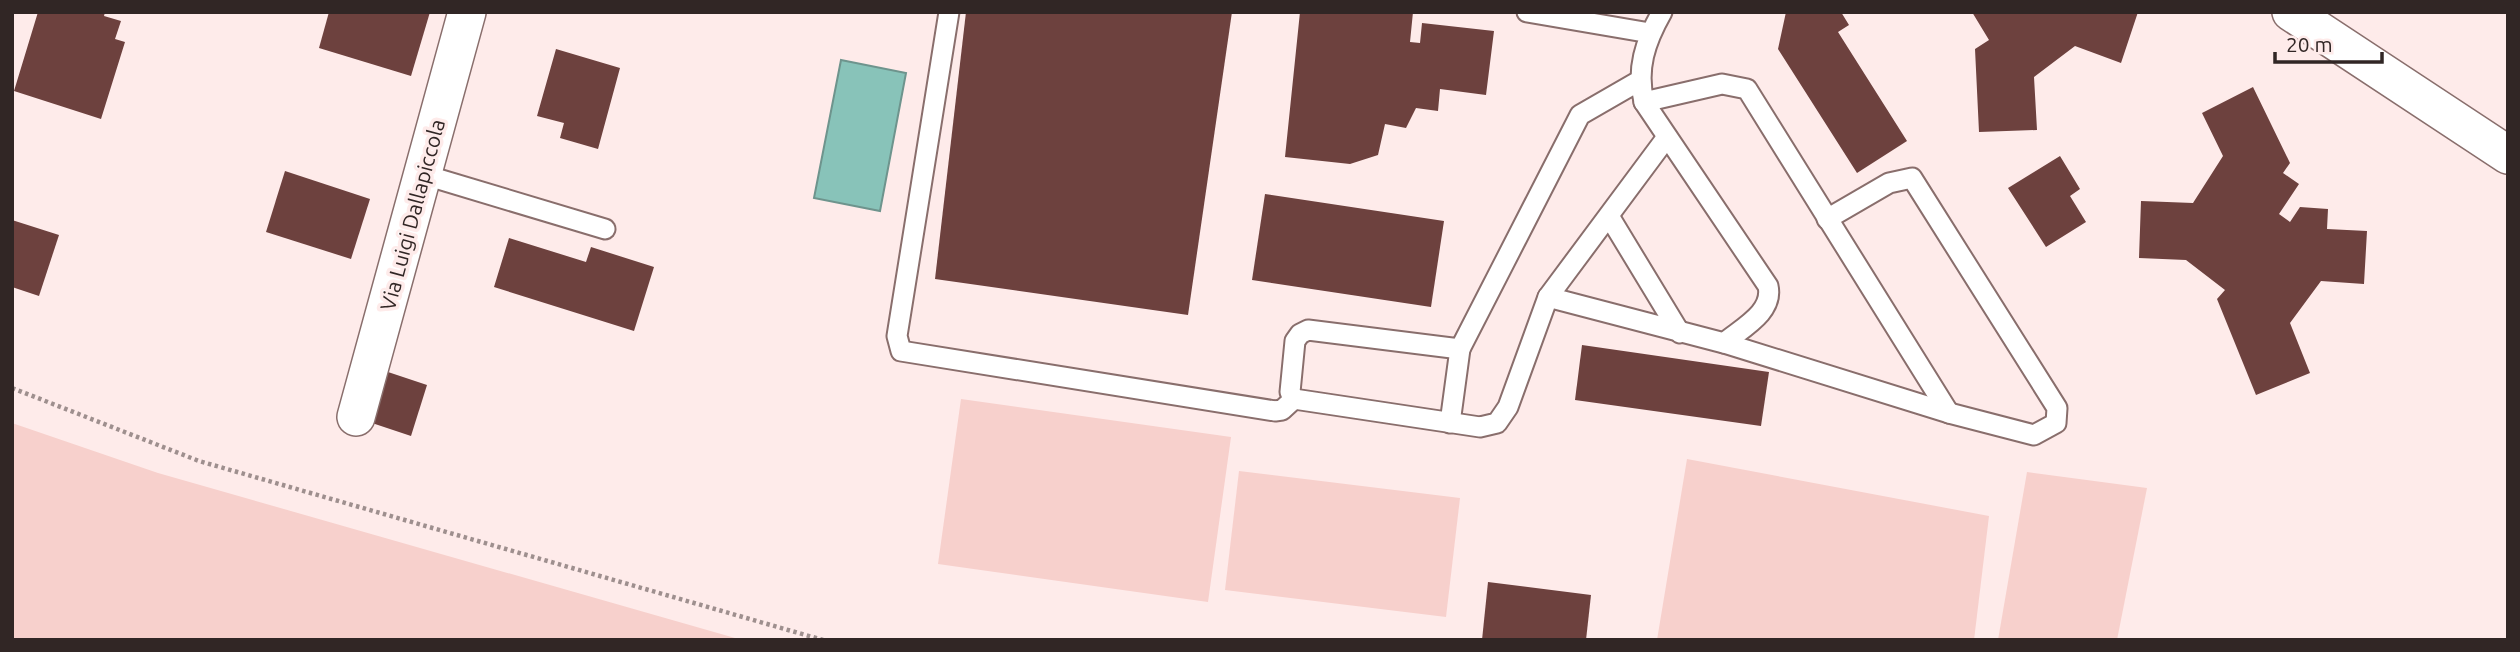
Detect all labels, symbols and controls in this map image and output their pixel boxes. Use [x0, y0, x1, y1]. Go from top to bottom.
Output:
scale bar [2275, 21, 2382, 65]
text: 20 m [2286, 32, 2333, 56]
street label: Via Luigi Dallapiccola [375, 116, 449, 313]

